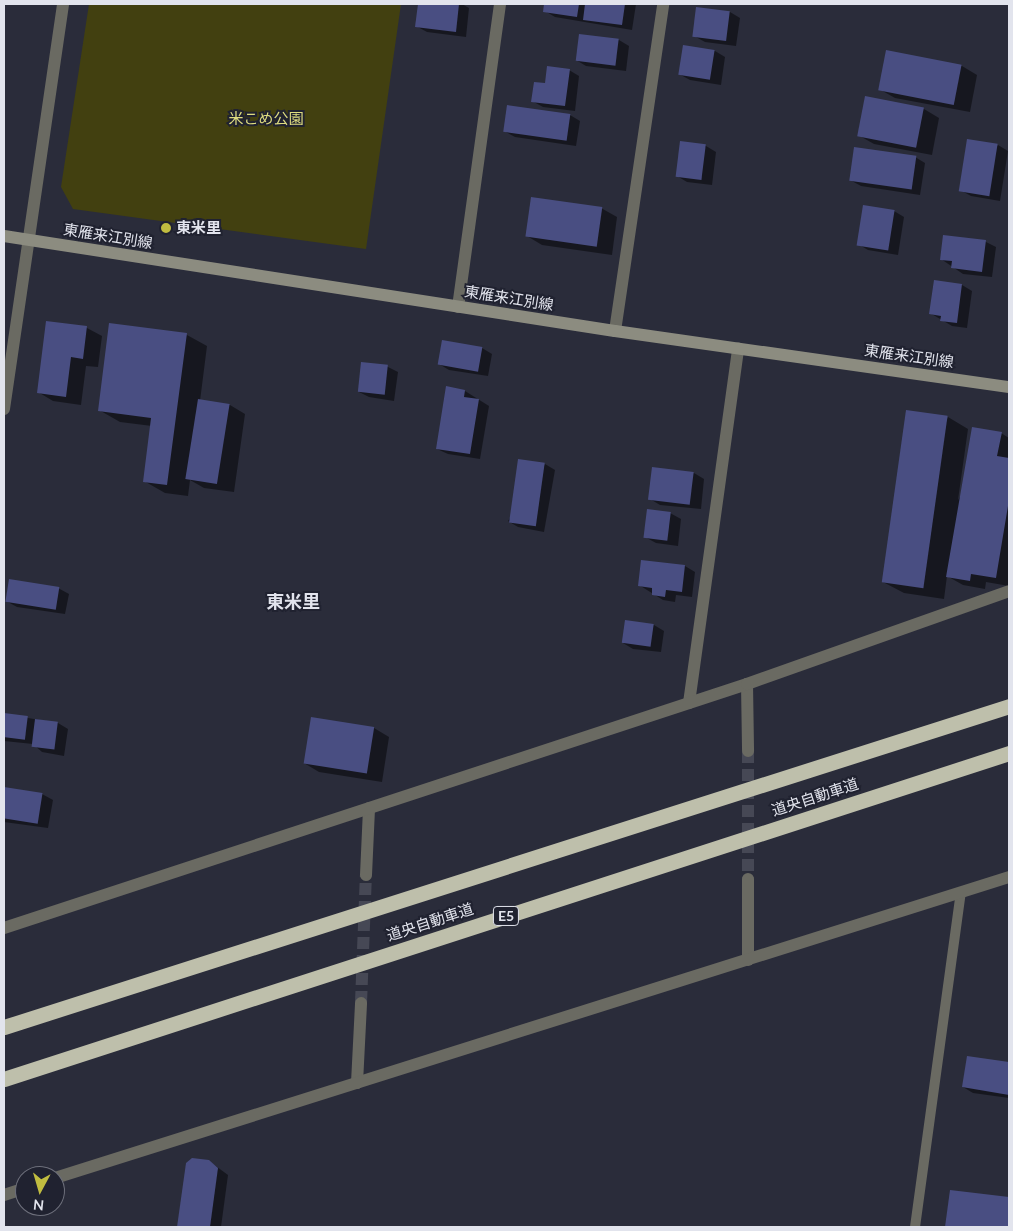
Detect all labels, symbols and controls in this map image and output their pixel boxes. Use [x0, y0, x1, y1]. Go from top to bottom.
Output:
park label: 米こめ公園 [229, 110, 303, 128]
place label: 東米里 [176, 219, 221, 237]
street label: 東雁来江別線 [62, 220, 154, 252]
marker: 東米里 [160, 222, 172, 234]
street label: 東雁来江別線 [463, 282, 555, 314]
street label: 東雁来江別線 [863, 341, 955, 371]
district label: 東米里 [266, 590, 320, 612]
street label: 道央自動車道 [769, 775, 861, 819]
street label: 道央自動車道 [384, 900, 476, 944]
road number: E5 [492, 904, 520, 928]
north arrow [15, 1166, 65, 1216]
text: N [32, 1196, 45, 1214]

